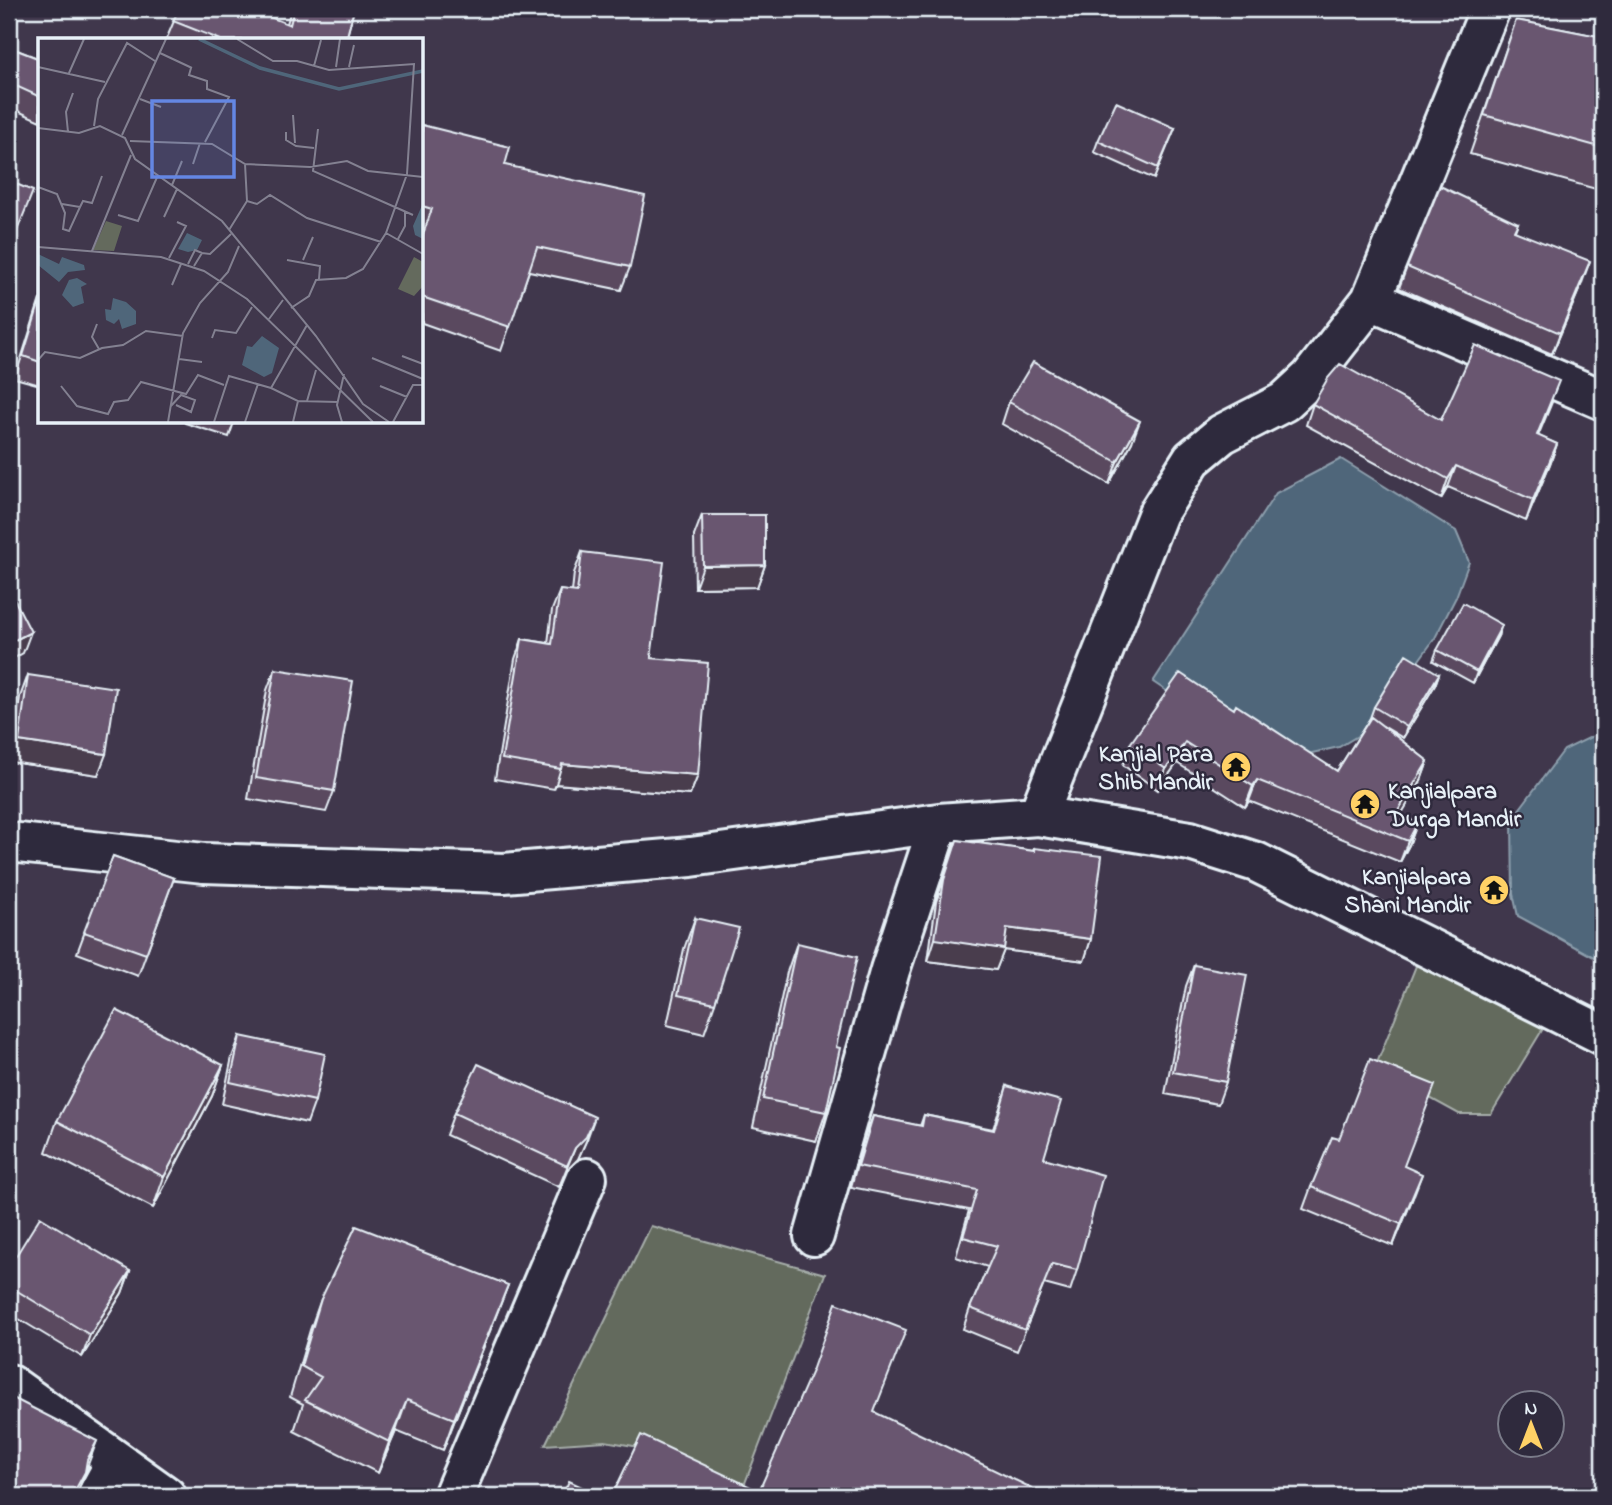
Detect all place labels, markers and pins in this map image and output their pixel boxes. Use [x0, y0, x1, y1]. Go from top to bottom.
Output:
place label: Kanjial Para Shib Mandir [1099, 738, 1214, 801]
temple icon: Kanjial Para Shib Mandir [1219, 750, 1253, 784]
place label: Kanjialpara Durga Mandir [1387, 775, 1522, 839]
temple icon: Kanjialpara Durga Mandir [1348, 787, 1382, 821]
place label: Kanjialpara Shani Mandir [1344, 861, 1472, 924]
temple icon: Kanjialpara Shani Mandir [1477, 873, 1511, 907]

